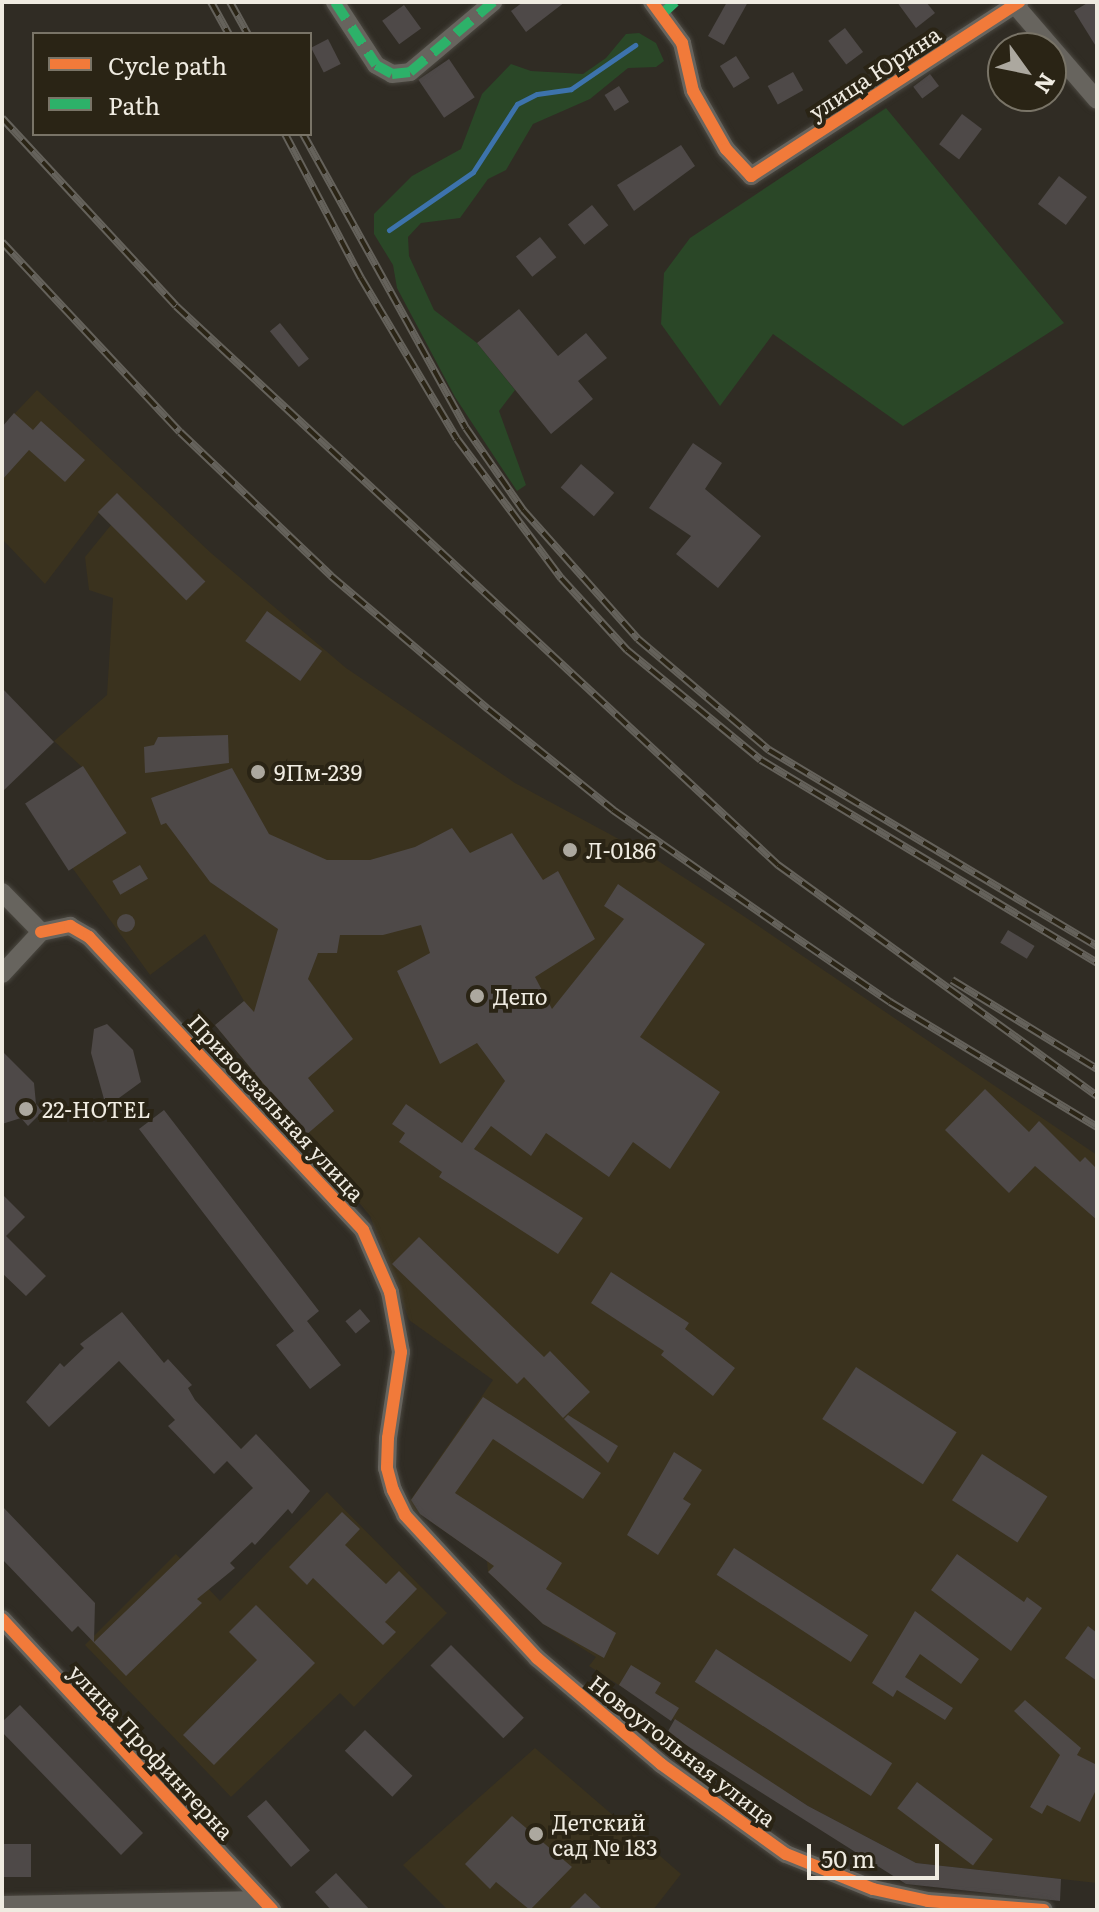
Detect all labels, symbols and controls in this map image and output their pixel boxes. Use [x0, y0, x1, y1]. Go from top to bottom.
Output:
street label: улица Юрина [803, 20, 945, 124]
legend [32, 32, 312, 136]
north arrow [987, 32, 1067, 112]
text: Cycle path [108, 47, 227, 82]
text: N [1027, 68, 1065, 101]
text: Path [108, 87, 160, 122]
place label: 9Пм-239 [274, 759, 362, 785]
marker: 9Пм-239 [249, 763, 267, 781]
place label: Л-0186 [586, 837, 656, 863]
marker: Л-0186 [561, 841, 579, 859]
place label: Депо [493, 983, 548, 1009]
marker: Депо [468, 987, 486, 1005]
street label: Привокзальная улица [183, 1008, 371, 1206]
place label: 22-HOTEL [42, 1096, 151, 1122]
marker: 22-HOTEL [17, 1100, 35, 1118]
street label: улица Профинтерна [64, 1658, 240, 1844]
street label: Новоугольная улица [584, 1669, 782, 1831]
place label: Детский сад № 183 [552, 1808, 658, 1860]
marker: Детский сад № 183 [527, 1825, 545, 1843]
scale bar [811, 1828, 943, 1878]
text: 50 m [821, 1840, 875, 1875]

